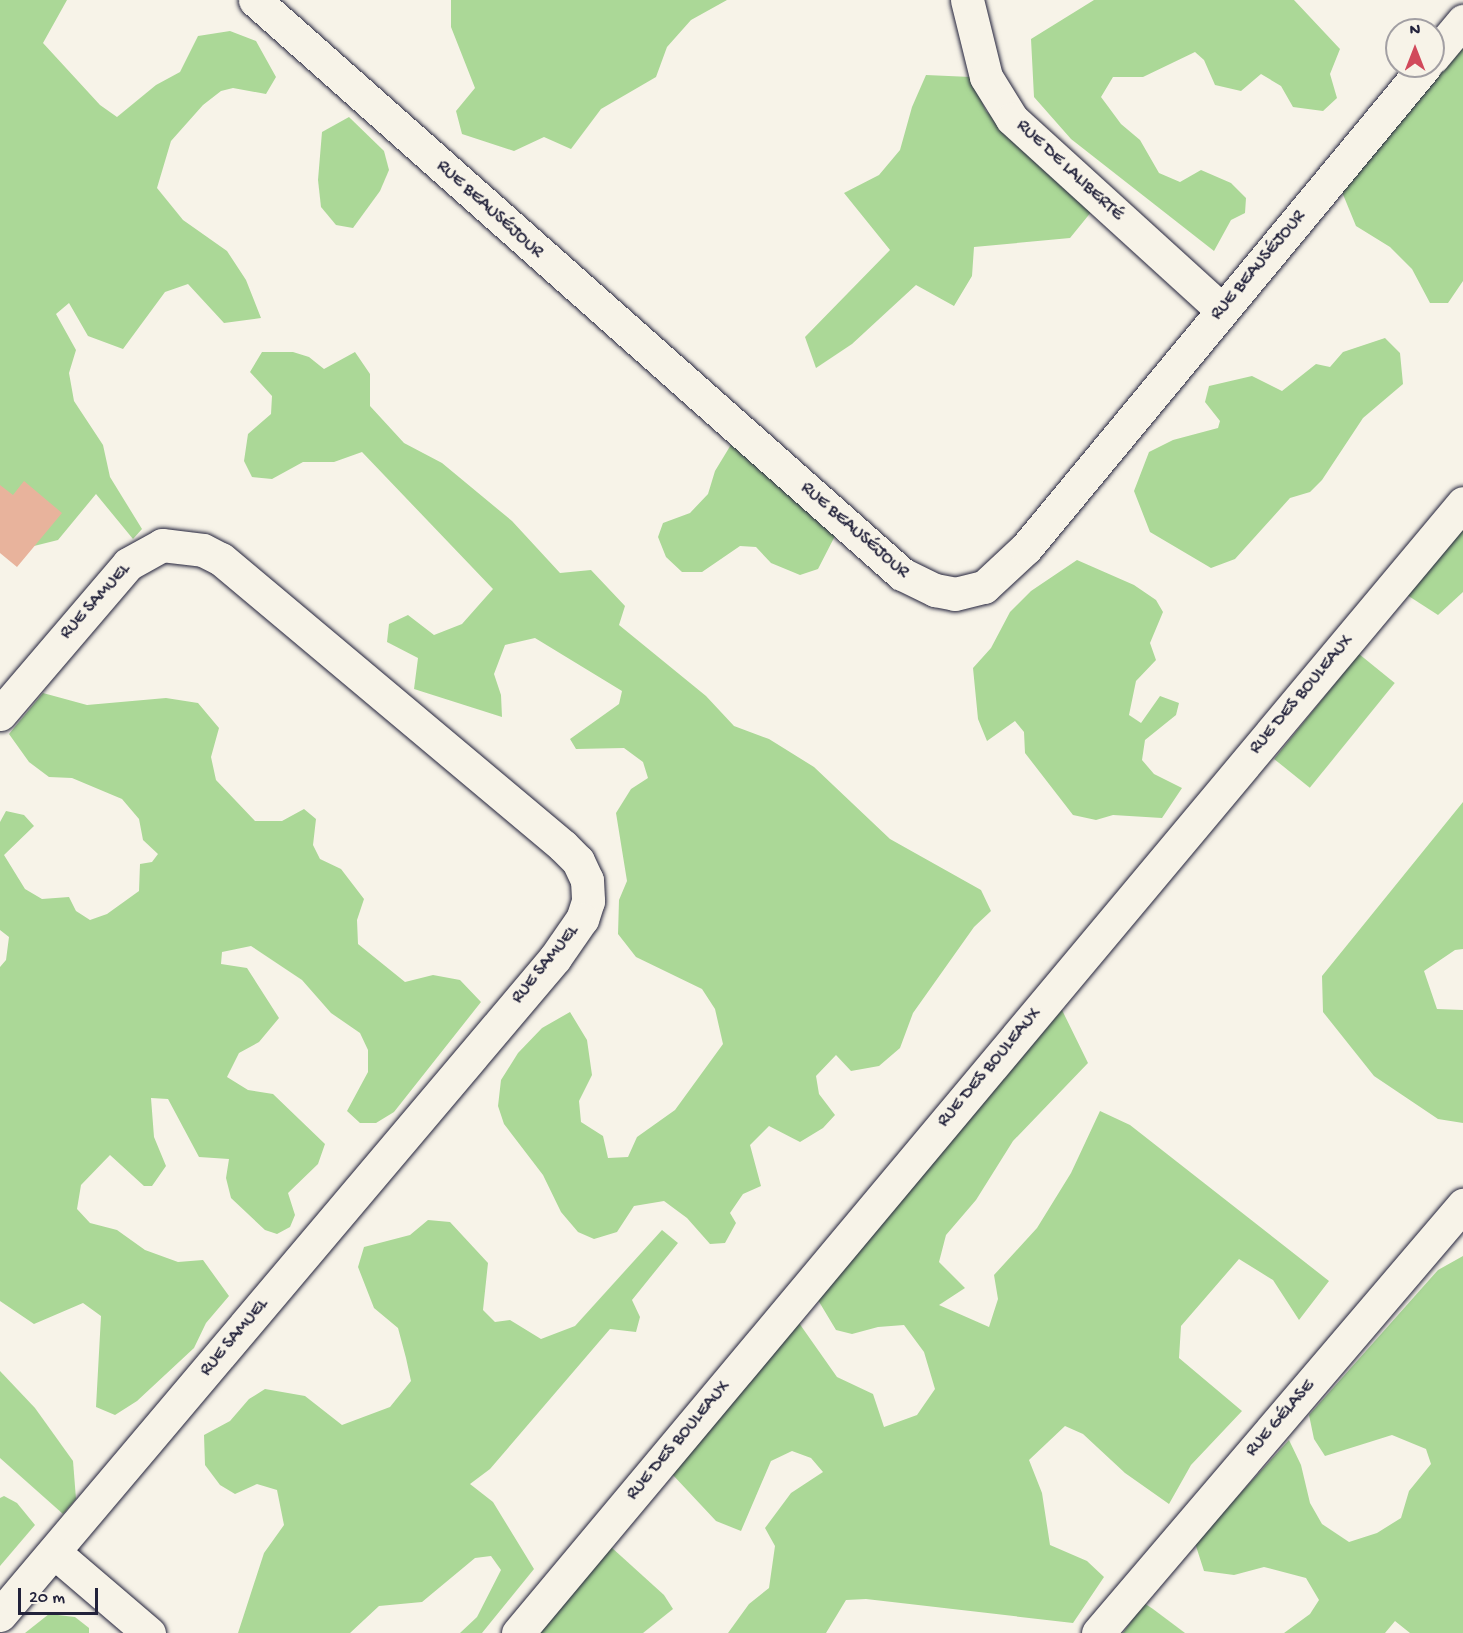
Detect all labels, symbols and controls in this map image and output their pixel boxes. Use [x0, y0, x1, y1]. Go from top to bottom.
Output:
north arrow [1385, 18, 1445, 78]
text: N [1410, 22, 1420, 41]
street label: RUE DE LALIBERTÉ [1011, 116, 1127, 226]
street label: RUE BEAUSÉJOUR [431, 156, 547, 264]
street label: RUE BEAUSÉJOUR [1207, 207, 1311, 325]
street label: RUE BEAUSÉJOUR [795, 478, 913, 584]
street label: RUE SAMUEL [56, 559, 136, 645]
street label: RUE DES BOULEAUX [1246, 631, 1358, 759]
street label: RUE SAMUEL [508, 921, 584, 1009]
street label: RUE DES BOULEAUX [934, 1004, 1046, 1132]
street label: RUE SAMUEL [196, 1295, 274, 1381]
street label: RUE GÉLASE [1242, 1376, 1320, 1462]
street label: RUE DES BOULEAUX [623, 1377, 735, 1505]
scale bar [21, 1576, 100, 1614]
text: 20 m [29, 1588, 65, 1609]

